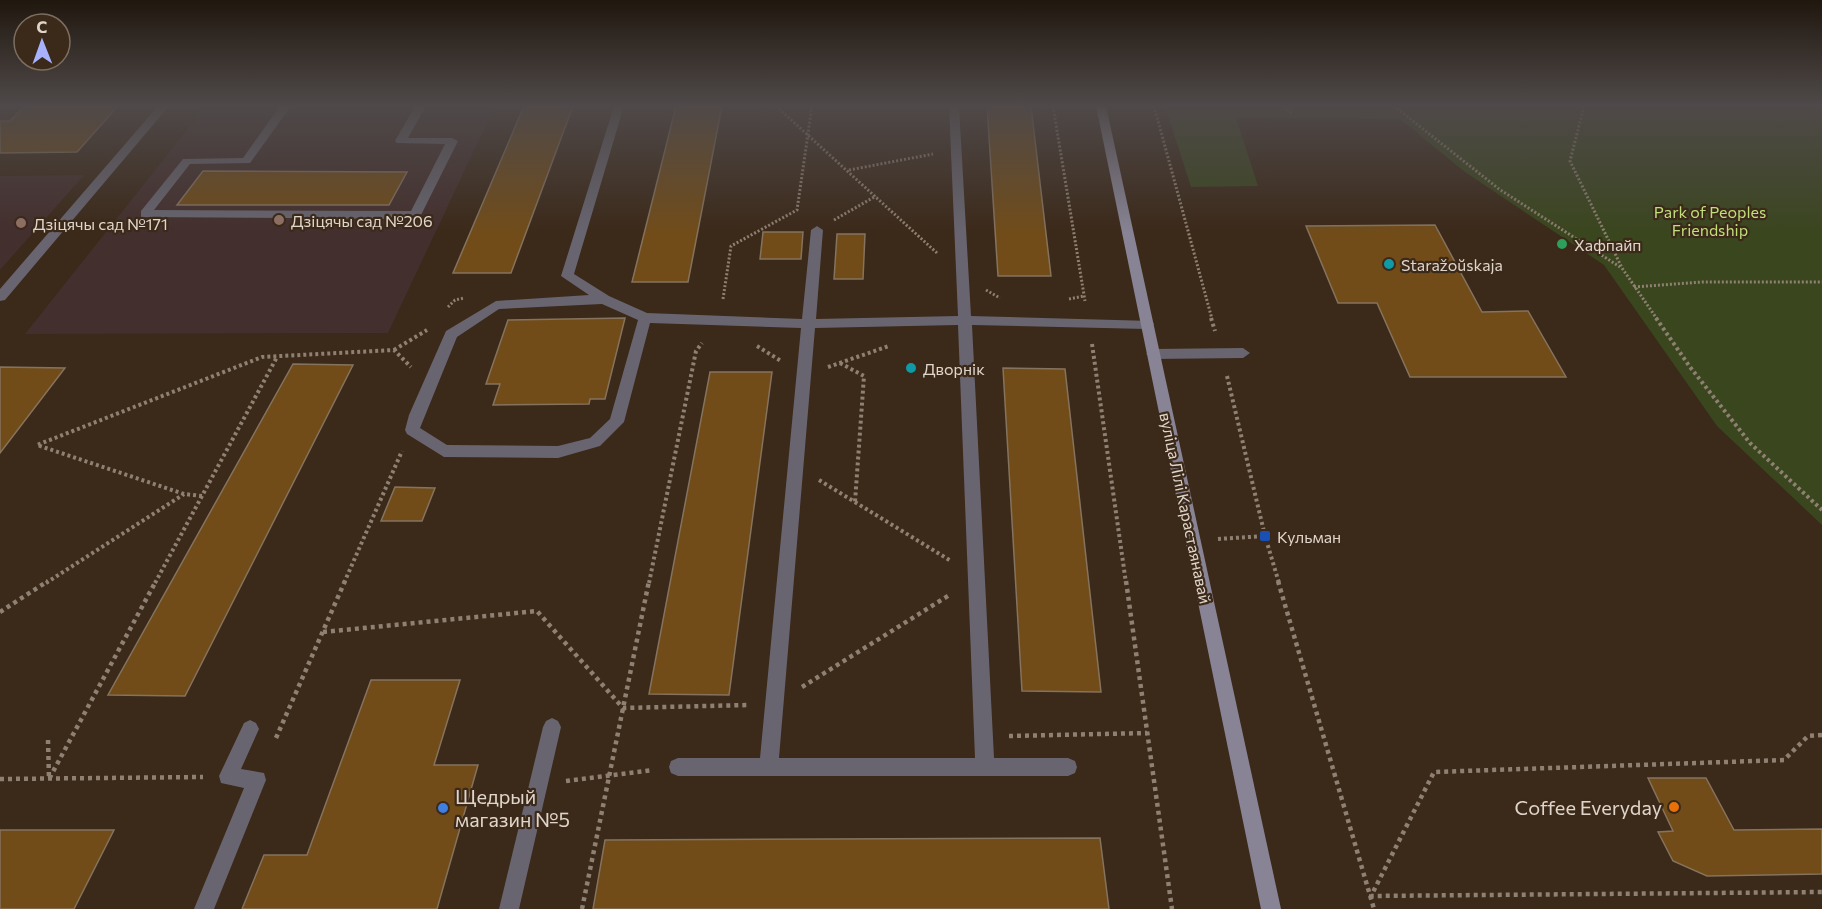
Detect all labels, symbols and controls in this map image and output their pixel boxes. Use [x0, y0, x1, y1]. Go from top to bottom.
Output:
north arrow [12, 12, 72, 72]
text: С [36, 17, 47, 36]
park label: Park of Peoples Friendship [1654, 202, 1766, 239]
place label: Дзіцячы сад №206 [291, 211, 433, 230]
marker: Дзіцячы сад №206 [272, 213, 286, 227]
place label: Дзіцячы сад №171 [33, 214, 168, 233]
marker: Дзіцячы сад №171 [14, 216, 28, 230]
place label: Хафпайп [1574, 235, 1641, 254]
marker: Хафпайп [1555, 237, 1569, 251]
place label: Staražoŭskaja [1401, 255, 1503, 274]
marker: Staražoŭskaja [1382, 257, 1396, 271]
place label: Дворнік [923, 359, 985, 378]
marker: Дворнік [904, 361, 918, 375]
street label: вуліца Лілі Карастаянавай [1156, 411, 1216, 605]
place label: Кульман [1277, 527, 1341, 546]
marker: Кульман [1258, 529, 1272, 543]
place label: Щедрый магазин №5 [455, 784, 570, 831]
place label: Coffee Everyday [1514, 795, 1662, 819]
marker: Coffee Everyday [1667, 800, 1681, 814]
marker: Щедрый магазин №5 [436, 801, 450, 815]

